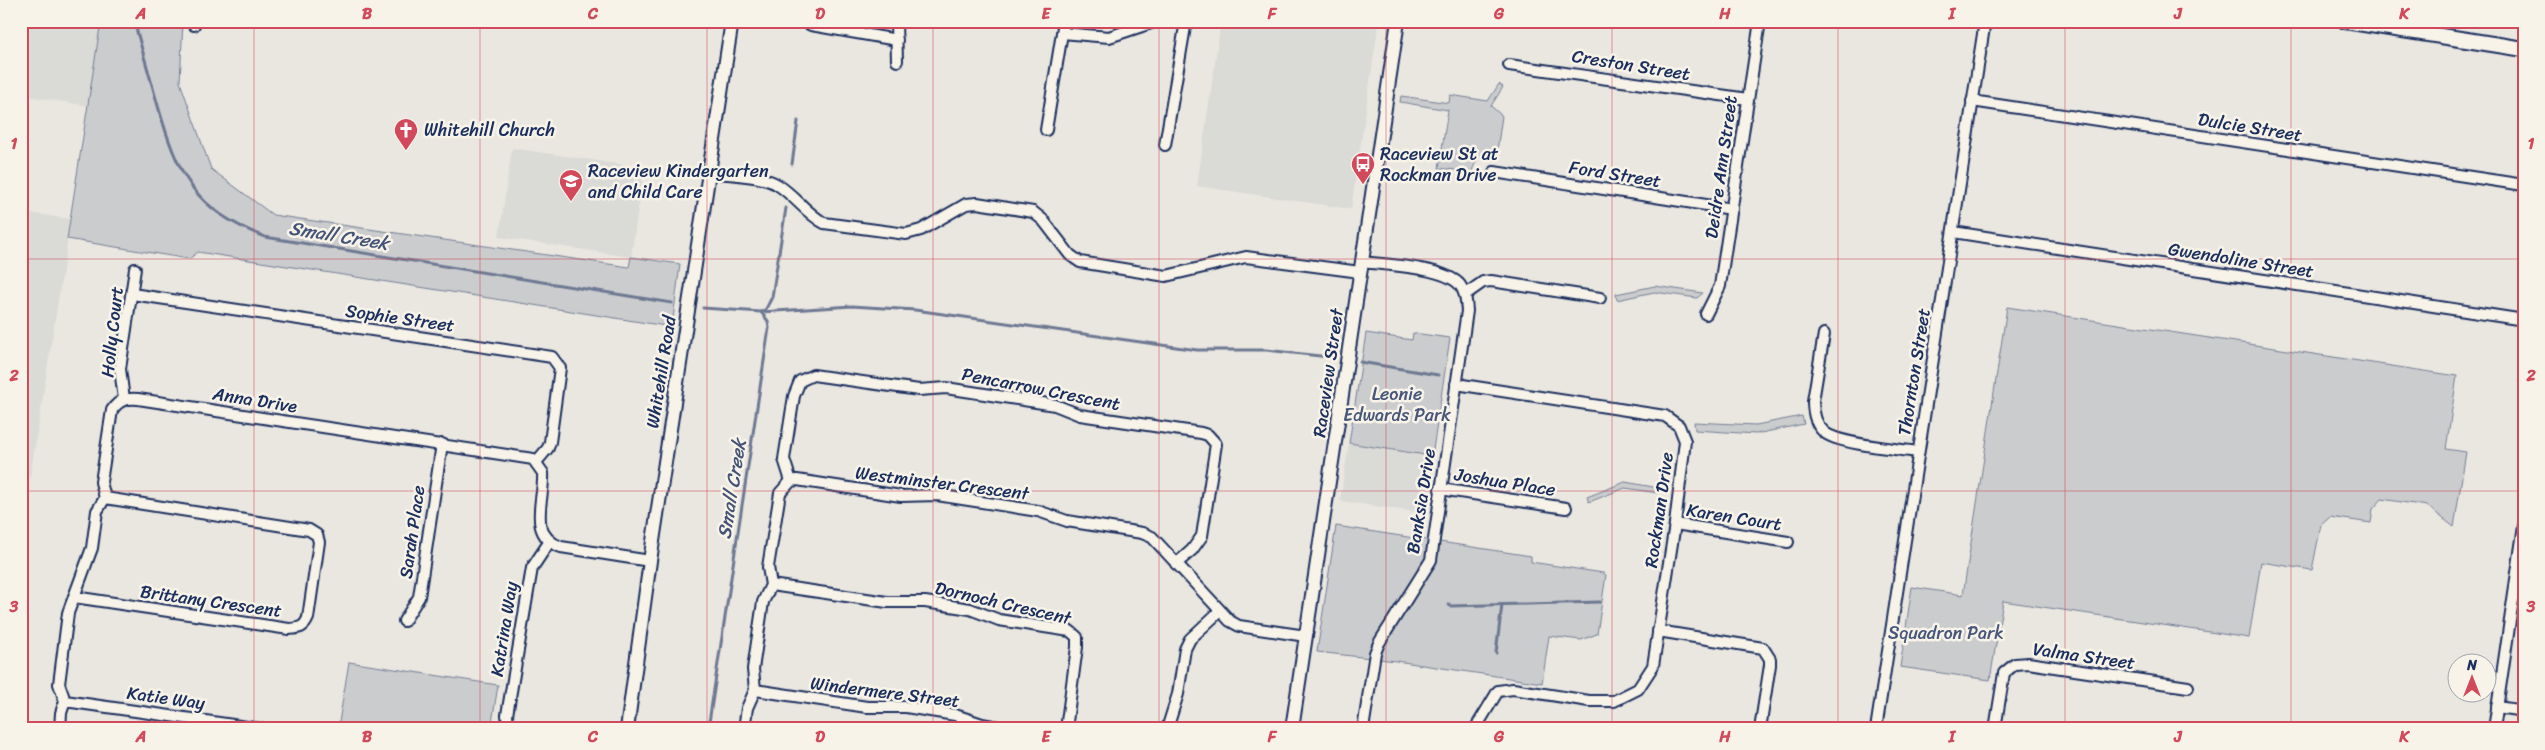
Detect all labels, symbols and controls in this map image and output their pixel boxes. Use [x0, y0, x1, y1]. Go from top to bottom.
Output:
text: A [135, 0, 146, 28]
text: B [362, 0, 373, 28]
text: C [587, 0, 599, 28]
text: D [815, 0, 825, 28]
text: E [1042, 0, 1052, 28]
text: F [1267, 0, 1278, 28]
text: G [1493, 0, 1505, 28]
text: H [1718, 0, 1731, 28]
text: I [1948, 0, 1957, 28]
text: J [2173, 0, 2183, 28]
text: K [2398, 0, 2410, 28]
street label: Creston Street [1570, 40, 1693, 90]
street label: Deidre Ann Street [1695, 93, 1747, 241]
street label: Dulcie Street [2196, 103, 2305, 151]
place label: Whitehill Church [424, 114, 555, 146]
church icon: Whitehill Church [393, 117, 419, 151]
text: 1 [11, 129, 18, 158]
text: 1 [2528, 129, 2535, 158]
place label: Raceview St at Rockman Drive [1380, 138, 1499, 191]
bus stop icon: Raceview St at Rockman Drive [1350, 151, 1376, 185]
street label: Ford Street [1567, 151, 1663, 197]
place label: Raceview Kindergarten and Child Care [588, 155, 769, 208]
school or university icon: Raceview Kindergarten and Child Care [558, 168, 584, 202]
water label: Small Creek [287, 211, 394, 260]
street label: Gwendoline Street [2166, 233, 2316, 287]
street label: Holly Court [91, 285, 133, 379]
street label: Sophie Street [343, 295, 457, 342]
street label: Raceview Street [1303, 306, 1353, 439]
street label: Thornton Street [1888, 306, 1940, 438]
street label: Whitehill Road [636, 312, 686, 430]
street label: Pencarrow Crescent [959, 358, 1123, 420]
text: 2 [8, 361, 19, 390]
text: 2 [2525, 361, 2536, 390]
street label: Anna Drive [209, 377, 300, 423]
park label: Leonie Edwards Park [1343, 378, 1451, 431]
water label: Small Creek [707, 434, 756, 541]
street label: Banksia Drive [1397, 446, 1445, 556]
street label: Rockman Drive [1635, 450, 1683, 570]
street label: Westminster Crescent [853, 456, 1031, 510]
street label: Joshua Place [1451, 458, 1558, 506]
street label: Sarah Place [390, 483, 434, 581]
street label: Karen Court [1684, 494, 1784, 540]
street label: Dornoch Crescent [932, 572, 1075, 634]
street label: Brittany Crescent [138, 575, 284, 627]
street label: Katrina Way [481, 578, 527, 679]
text: 3 [9, 592, 19, 621]
text: 3 [2526, 592, 2536, 621]
park label: Squadron Park [1888, 617, 2004, 649]
street label: Valma Street [2031, 633, 2137, 679]
north arrow [2448, 652, 2498, 702]
text: N [2466, 653, 2477, 678]
street label: Windermere Street [809, 667, 962, 717]
street label: Katie Way [125, 677, 208, 719]
text: A [135, 722, 146, 750]
text: B [362, 722, 373, 750]
text: C [587, 722, 599, 750]
text: D [815, 722, 825, 750]
text: E [1042, 722, 1052, 750]
text: F [1267, 722, 1278, 750]
text: G [1493, 722, 1505, 750]
text: H [1718, 722, 1731, 750]
text: I [1948, 722, 1957, 750]
text: J [2173, 722, 2183, 750]
text: K [2398, 722, 2410, 750]

